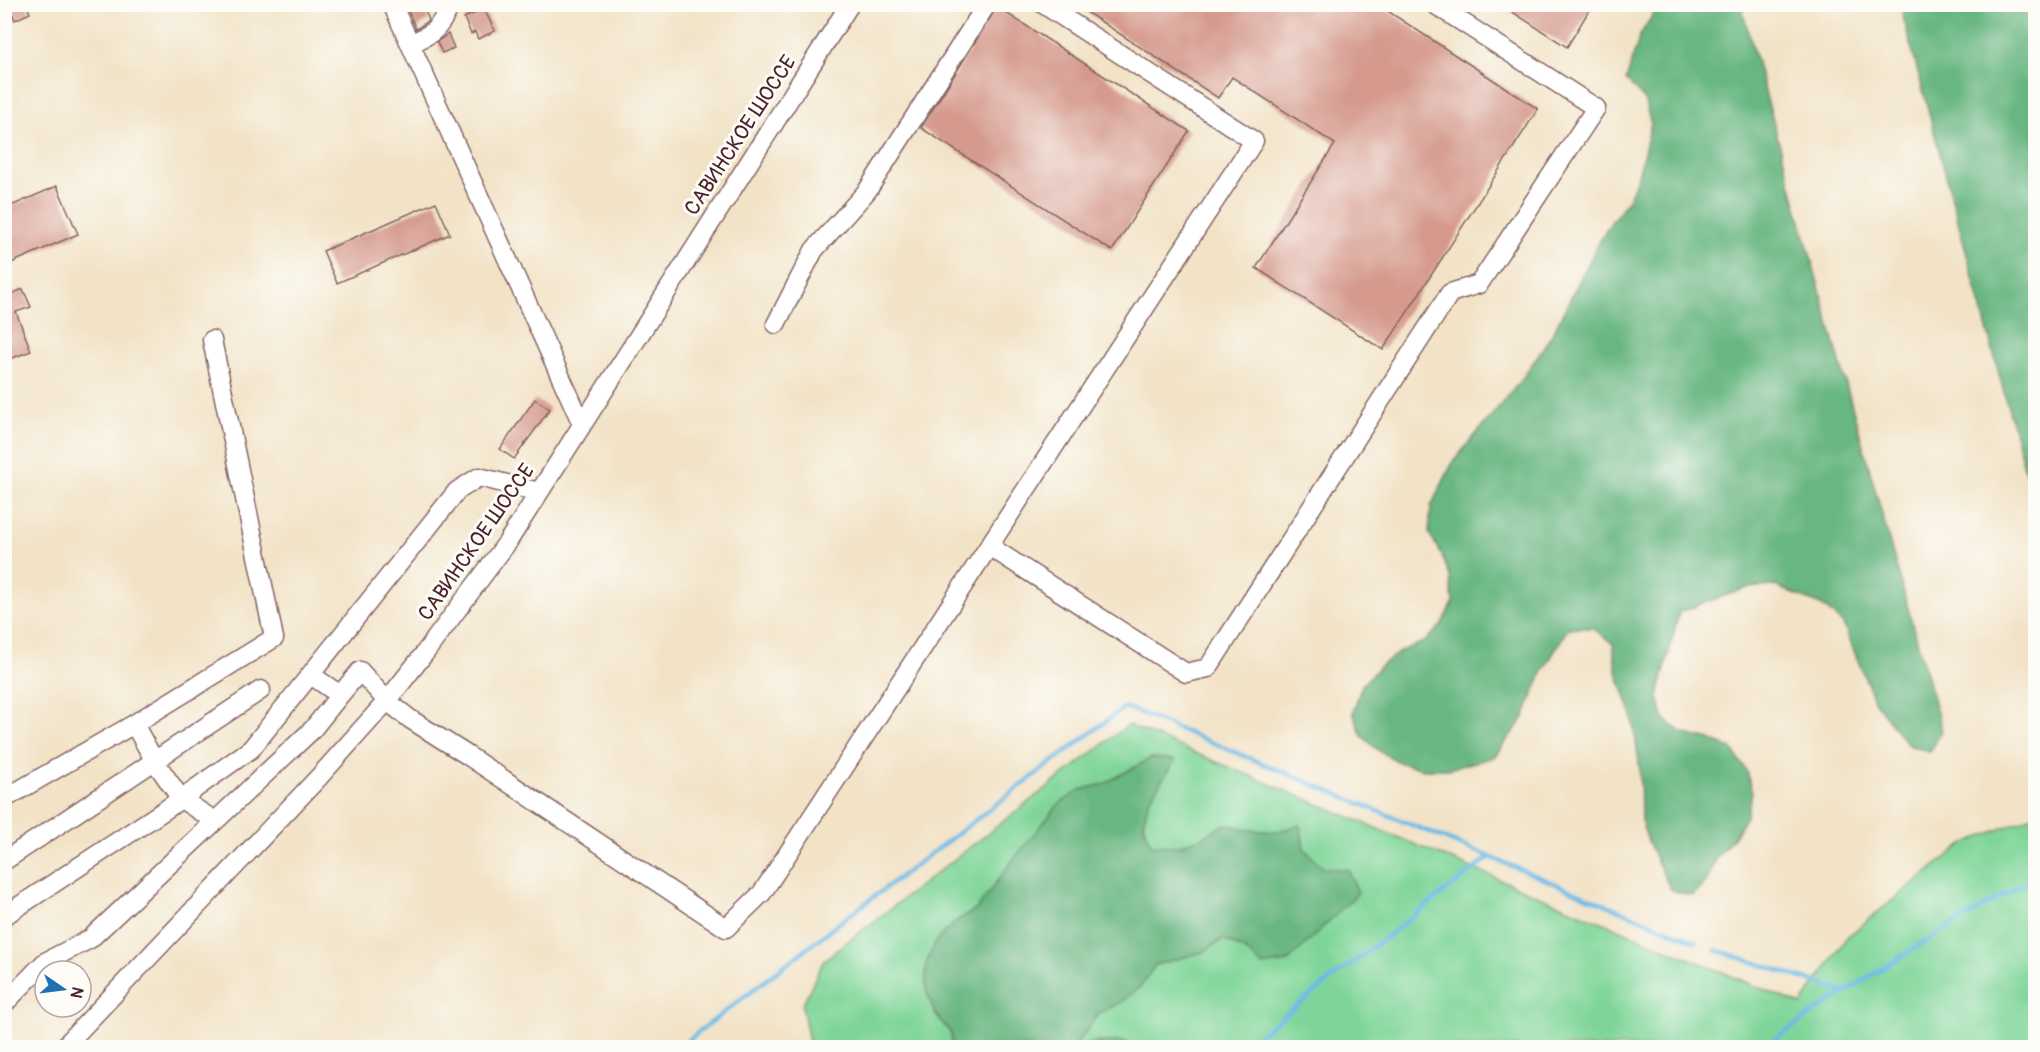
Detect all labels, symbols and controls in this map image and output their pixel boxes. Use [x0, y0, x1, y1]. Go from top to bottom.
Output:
street label: САВИНСКОЕ ШОССЕ [679, 50, 802, 220]
street label: САВИНСКОЕ ШОССЕ [412, 458, 541, 626]
north arrow [33, 959, 93, 1019]
text: N [66, 985, 88, 1000]

